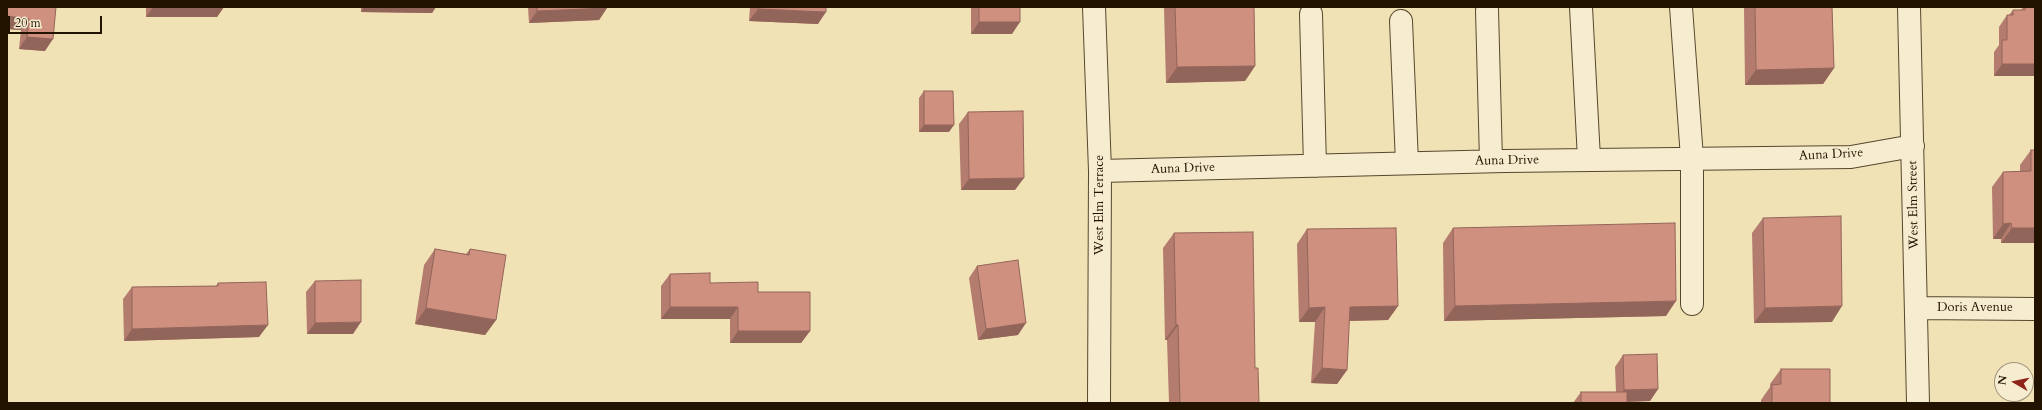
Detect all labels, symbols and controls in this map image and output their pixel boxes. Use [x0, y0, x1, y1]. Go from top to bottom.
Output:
scale bar [10, 8, 104, 34]
text: 20 m [15, 15, 41, 31]
street label: Auna Drive [1798, 146, 1864, 164]
street label: Auna Drive [1475, 153, 1539, 169]
street label: West Elm Terrace [1092, 155, 1108, 255]
street label: Auna Drive [1151, 160, 1215, 178]
street label: West Elm Street [1905, 160, 1923, 250]
street label: Doris Avenue [1937, 300, 2013, 316]
north arrow [1994, 362, 2034, 402]
text: N [1994, 374, 2011, 386]

